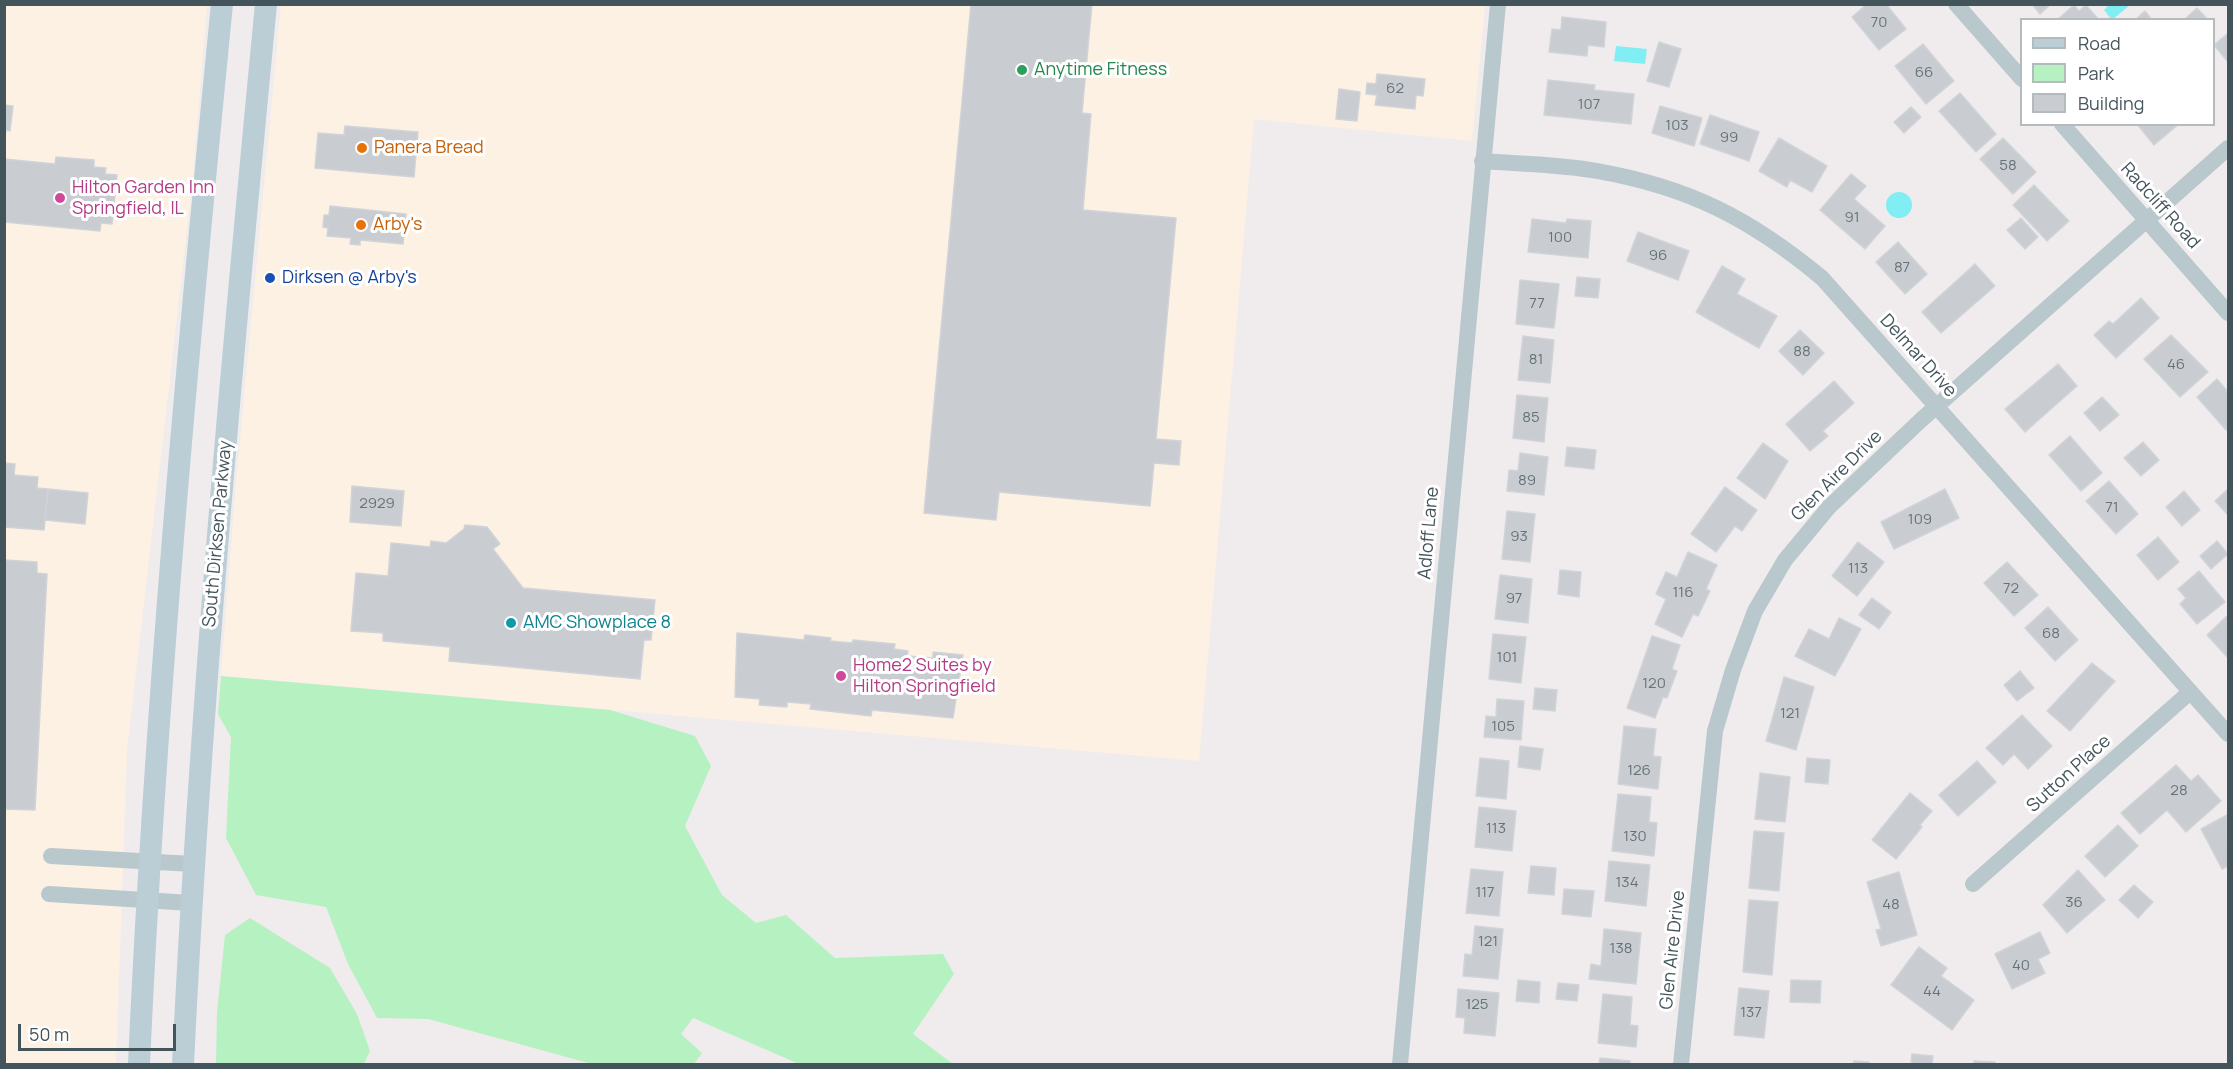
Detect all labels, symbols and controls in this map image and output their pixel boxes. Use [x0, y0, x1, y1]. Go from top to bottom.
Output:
house number: 70 [1871, 14, 1887, 32]
legend [2020, 18, 2215, 126]
text: Road [2078, 31, 2121, 55]
place label: Anytime Fitness [1034, 59, 1167, 81]
text: Park [2078, 61, 2114, 85]
marker: Anytime Fitness [1015, 63, 1029, 77]
house number: 66 [1915, 64, 1933, 82]
house number: 62 [1386, 80, 1404, 98]
text: Building [2078, 91, 2144, 115]
house number: 107 [1578, 96, 1600, 114]
house number: 103 [1665, 117, 1689, 135]
house number: 99 [1720, 129, 1738, 147]
place label: Panera Bread [374, 137, 484, 159]
marker: Panera Bread [355, 141, 369, 155]
house number: 58 [1999, 157, 2017, 175]
street label: Radcliff Road [2116, 159, 2204, 253]
place label: Hilton Garden Inn Springfield, IL [72, 177, 214, 219]
marker: Hilton Garden Inn Springfield, IL [53, 191, 67, 205]
house number: 91 [1844, 209, 1860, 227]
place label: Arby's [373, 214, 422, 236]
marker: Arby's [354, 218, 368, 232]
house number: 100 [1548, 229, 1572, 247]
house number: 96 [1649, 247, 1667, 265]
house number: 87 [1894, 259, 1910, 277]
place label: Dirksen @ Arby's [282, 267, 417, 289]
marker: Dirksen @ Arby's [263, 271, 277, 285]
house number: 77 [1529, 295, 1545, 313]
street label: Delmar Drive [1875, 310, 1961, 402]
house number: 88 [1793, 343, 1811, 361]
house number: 81 [1529, 351, 1543, 369]
house number: 46 [2167, 356, 2185, 374]
house number: 85 [1522, 409, 1540, 427]
street label: Glen Aire Drive [1787, 426, 1887, 526]
street label: South Dirksen Parkway [199, 440, 237, 628]
house number: 89 [1518, 472, 1536, 490]
street label: Adloff Lane [1414, 486, 1444, 580]
house number: 2929 [359, 495, 395, 513]
house number: 71 [2105, 499, 2119, 517]
house number: 109 [1908, 511, 1932, 529]
house number: 93 [1510, 528, 1528, 546]
house number: 113 [1848, 560, 1868, 578]
house number: 72 [2003, 580, 2019, 598]
house number: 116 [1672, 584, 1694, 602]
house number: 97 [1506, 590, 1522, 608]
place label: AMC Showplace 8 [523, 612, 671, 634]
marker: AMC Showplace 8 [504, 616, 518, 630]
house number: 68 [2042, 625, 2060, 643]
house number: 101 [1497, 649, 1517, 667]
place label: Home2 Suites by Hilton Springfield [853, 655, 996, 698]
marker: Home2 Suites by Hilton Springfield [834, 669, 848, 683]
house number: 120 [1642, 675, 1666, 693]
house number: 121 [1780, 705, 1800, 723]
house number: 105 [1491, 718, 1515, 736]
street label: Sutton Place [2023, 731, 2115, 817]
house number: 126 [1627, 762, 1651, 780]
house number: 28 [2170, 782, 2188, 800]
house number: 113 [1486, 820, 1506, 838]
house number: 130 [1623, 828, 1647, 846]
house number: 134 [1616, 874, 1638, 892]
house number: 117 [1475, 884, 1495, 902]
street label: Glen Aire Drive [1656, 889, 1690, 1011]
house number: 36 [2065, 894, 2083, 912]
house number: 48 [1882, 896, 1900, 914]
house number: 121 [1478, 933, 1498, 951]
house number: 138 [1610, 940, 1632, 958]
house number: 40 [2012, 957, 2030, 975]
house number: 44 [1923, 983, 1941, 1001]
house number: 125 [1465, 996, 1489, 1014]
house number: 137 [1740, 1004, 1762, 1022]
scale bar [21, 1012, 178, 1050]
text: 50 m [29, 1022, 69, 1046]

